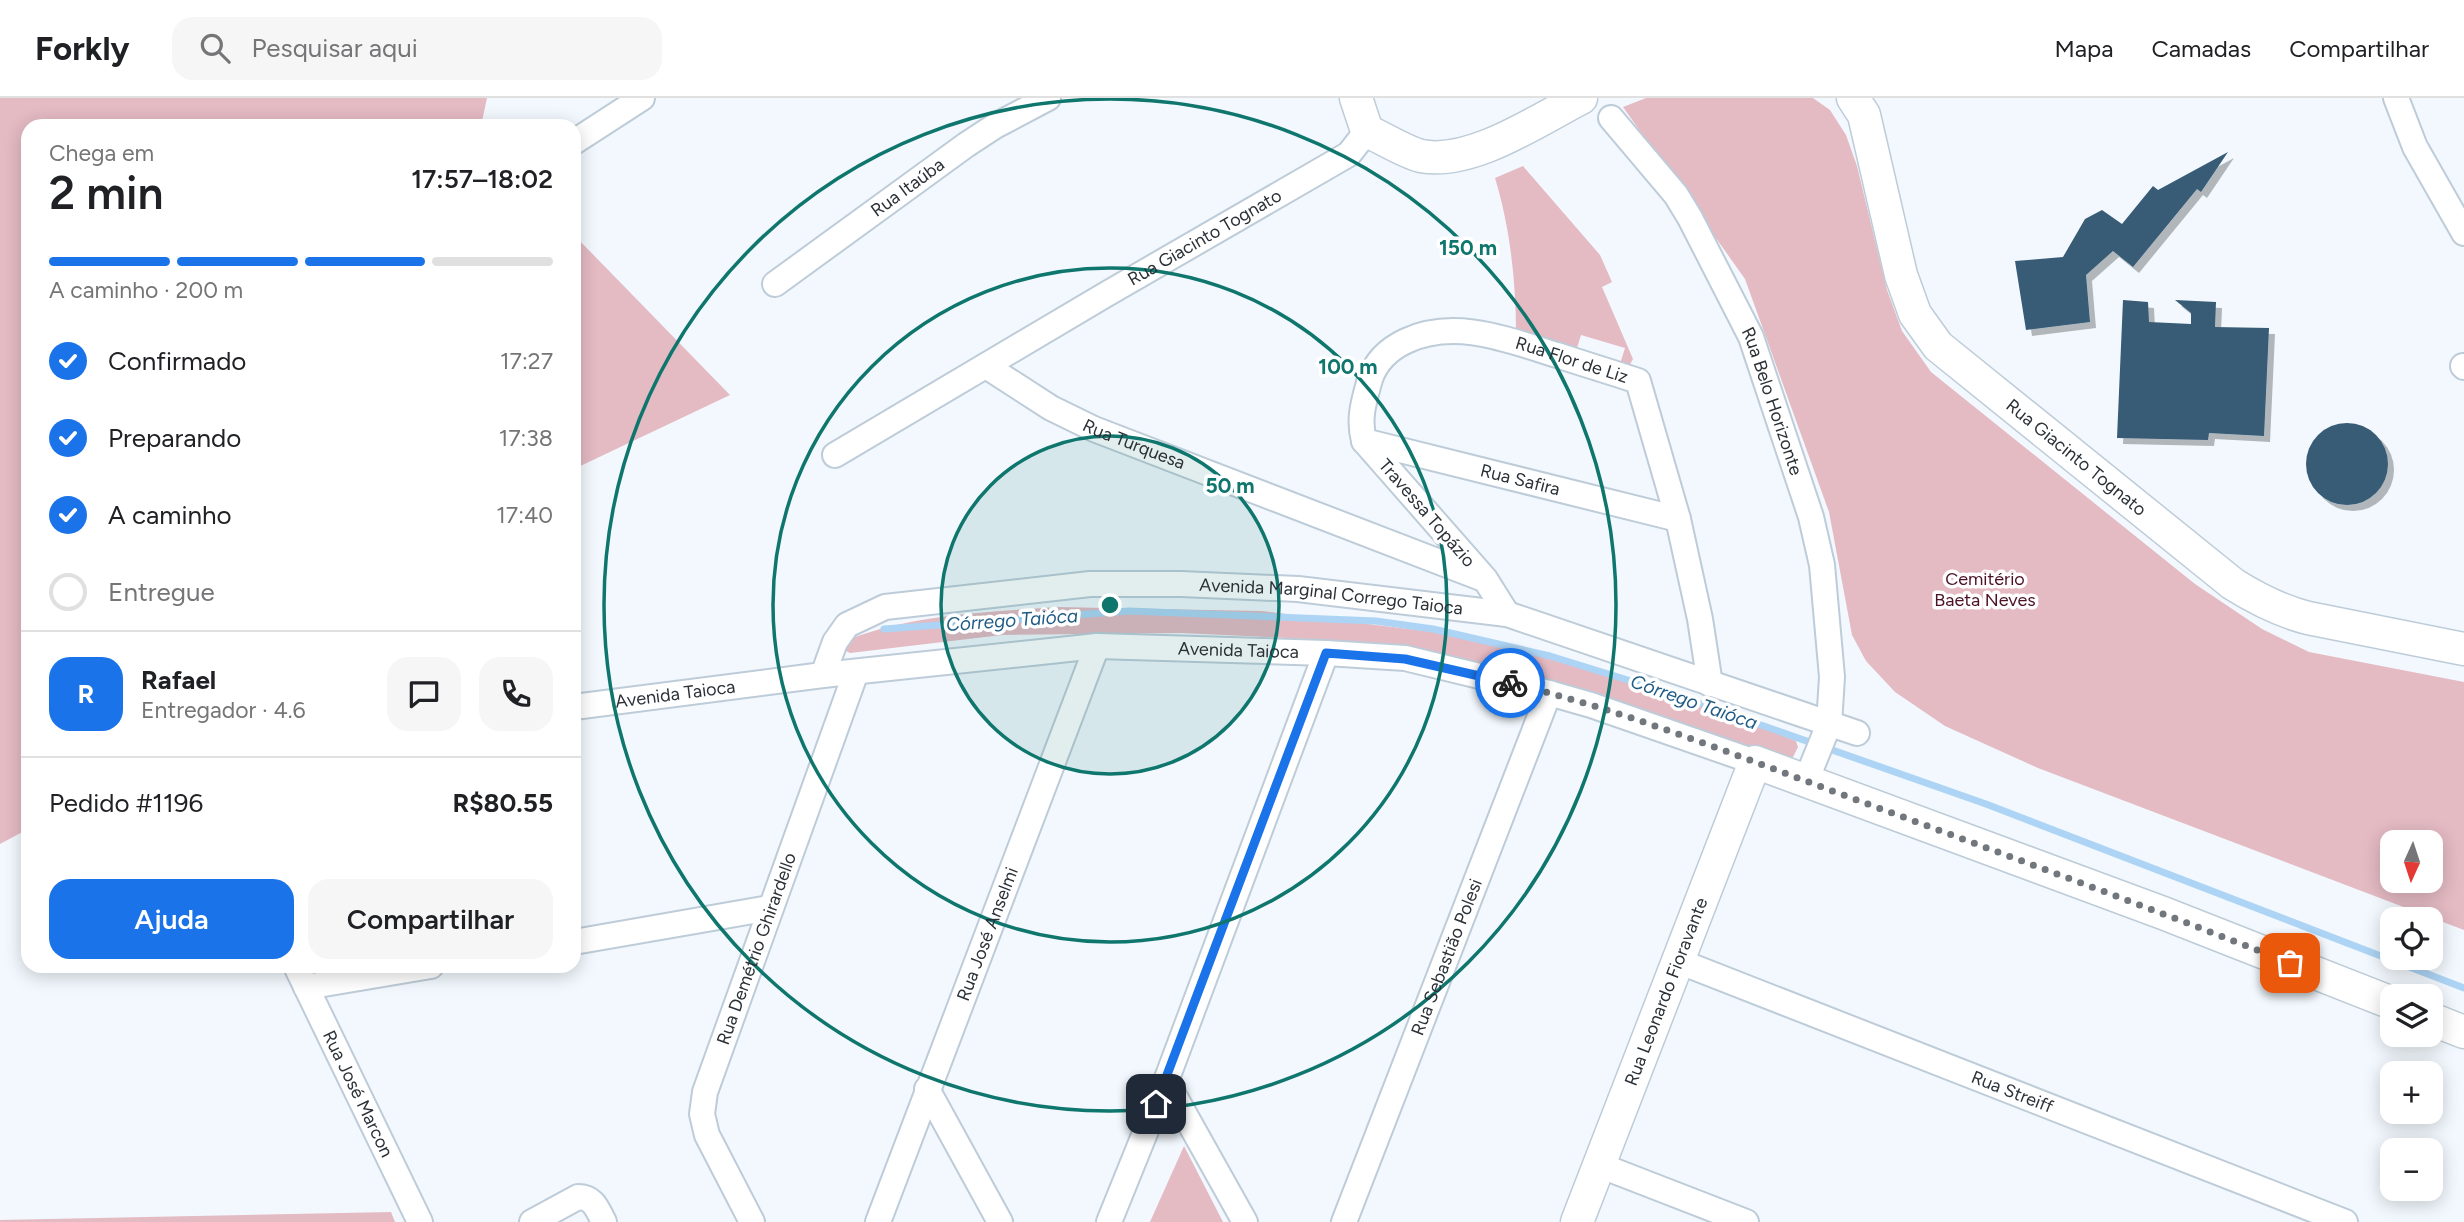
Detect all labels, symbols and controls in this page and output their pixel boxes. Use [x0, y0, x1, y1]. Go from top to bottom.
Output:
search box [172, 17, 662, 80]
text: Forkly [35, 29, 130, 68]
icon: search [196, 29, 234, 67]
text: Pesquisar aqui [252, 32, 418, 64]
text: Mapa [2054, 34, 2113, 63]
text: Camadas [2151, 34, 2251, 63]
text: Compartilhar [2289, 34, 2429, 63]
text: Chega em [49, 139, 154, 167]
street label: Rua Itaúba [867, 153, 949, 222]
text: 17:57–18:02 [411, 163, 553, 195]
text: 2 min [49, 165, 164, 221]
street label: Rua Giacinto Tognato [1124, 184, 1286, 290]
text: 150 m [1439, 235, 1497, 260]
text: A caminho · 200 m [49, 276, 243, 304]
street label: Rua Belo Horizonte [1737, 323, 1807, 478]
street label: Rua Flor de Liz [1513, 332, 1631, 388]
icon: check [49, 342, 87, 380]
text: Confirmado [108, 345, 246, 377]
text: 17:27 [500, 347, 553, 375]
text: 100 m [1318, 354, 1378, 379]
street label: Rua Giacinto Tognato [2002, 394, 2151, 521]
street label: Rua Turquesa [1079, 414, 1188, 474]
icon: check [49, 419, 87, 457]
text: Preparando [108, 422, 241, 454]
text: 17:38 [499, 424, 553, 452]
street label: Travessa Topázio [1374, 454, 1480, 572]
street label: Rua Safira [1478, 459, 1562, 500]
text: 50 m [1205, 473, 1255, 498]
icon: check [49, 496, 87, 534]
text: A caminho [108, 499, 232, 531]
text: 17:40 [496, 501, 553, 529]
park label: Cemitério Baeta Neves [1934, 568, 2036, 611]
street label: Avenida Marginal Corrego Taioca [1199, 574, 1464, 620]
text: Entregue [108, 576, 215, 608]
centre of rings [1098, 593, 1122, 617]
water label: Córrego Taióca [945, 604, 1079, 636]
street label: Avenida Taioca [1178, 637, 1299, 663]
courier [1475, 648, 1545, 718]
button: chat [387, 657, 461, 731]
button: phone [479, 657, 553, 731]
text: Rafael [141, 664, 216, 696]
icon: bike [1491, 664, 1529, 702]
water label: Córrego Taióca [1628, 670, 1760, 734]
street label: Avenida Taioca [614, 675, 737, 713]
text: R [78, 678, 94, 710]
text: Entregador · 4.6 [141, 696, 306, 724]
text: Pedido #1196 [49, 787, 203, 819]
text: R$80.55 [452, 787, 553, 819]
north arrow [2380, 830, 2443, 892]
map controls [2380, 830, 2443, 1201]
street label: Rua Demétrio Ghirardello [712, 850, 801, 1048]
street label: Rua José Anselmi [952, 864, 1023, 1004]
street label: Rua Sebastião Polesi [1406, 876, 1487, 1039]
button: Ajuda [49, 879, 294, 959]
button: Compartilhar [308, 879, 553, 959]
street label: Rua Leonardo Fioravante [1620, 894, 1713, 1089]
button: locate [2380, 907, 2443, 970]
pin [2260, 933, 2320, 993]
icon: bag [2271, 944, 2309, 982]
button: layers [2380, 984, 2443, 1047]
street label: Rua José Marcon [318, 1027, 398, 1161]
button: + [2380, 1061, 2443, 1124]
street label: Rua Streiff [1968, 1066, 2057, 1118]
pin [1126, 1074, 1186, 1134]
icon: home [1137, 1085, 1175, 1123]
button: − [2380, 1138, 2443, 1201]

